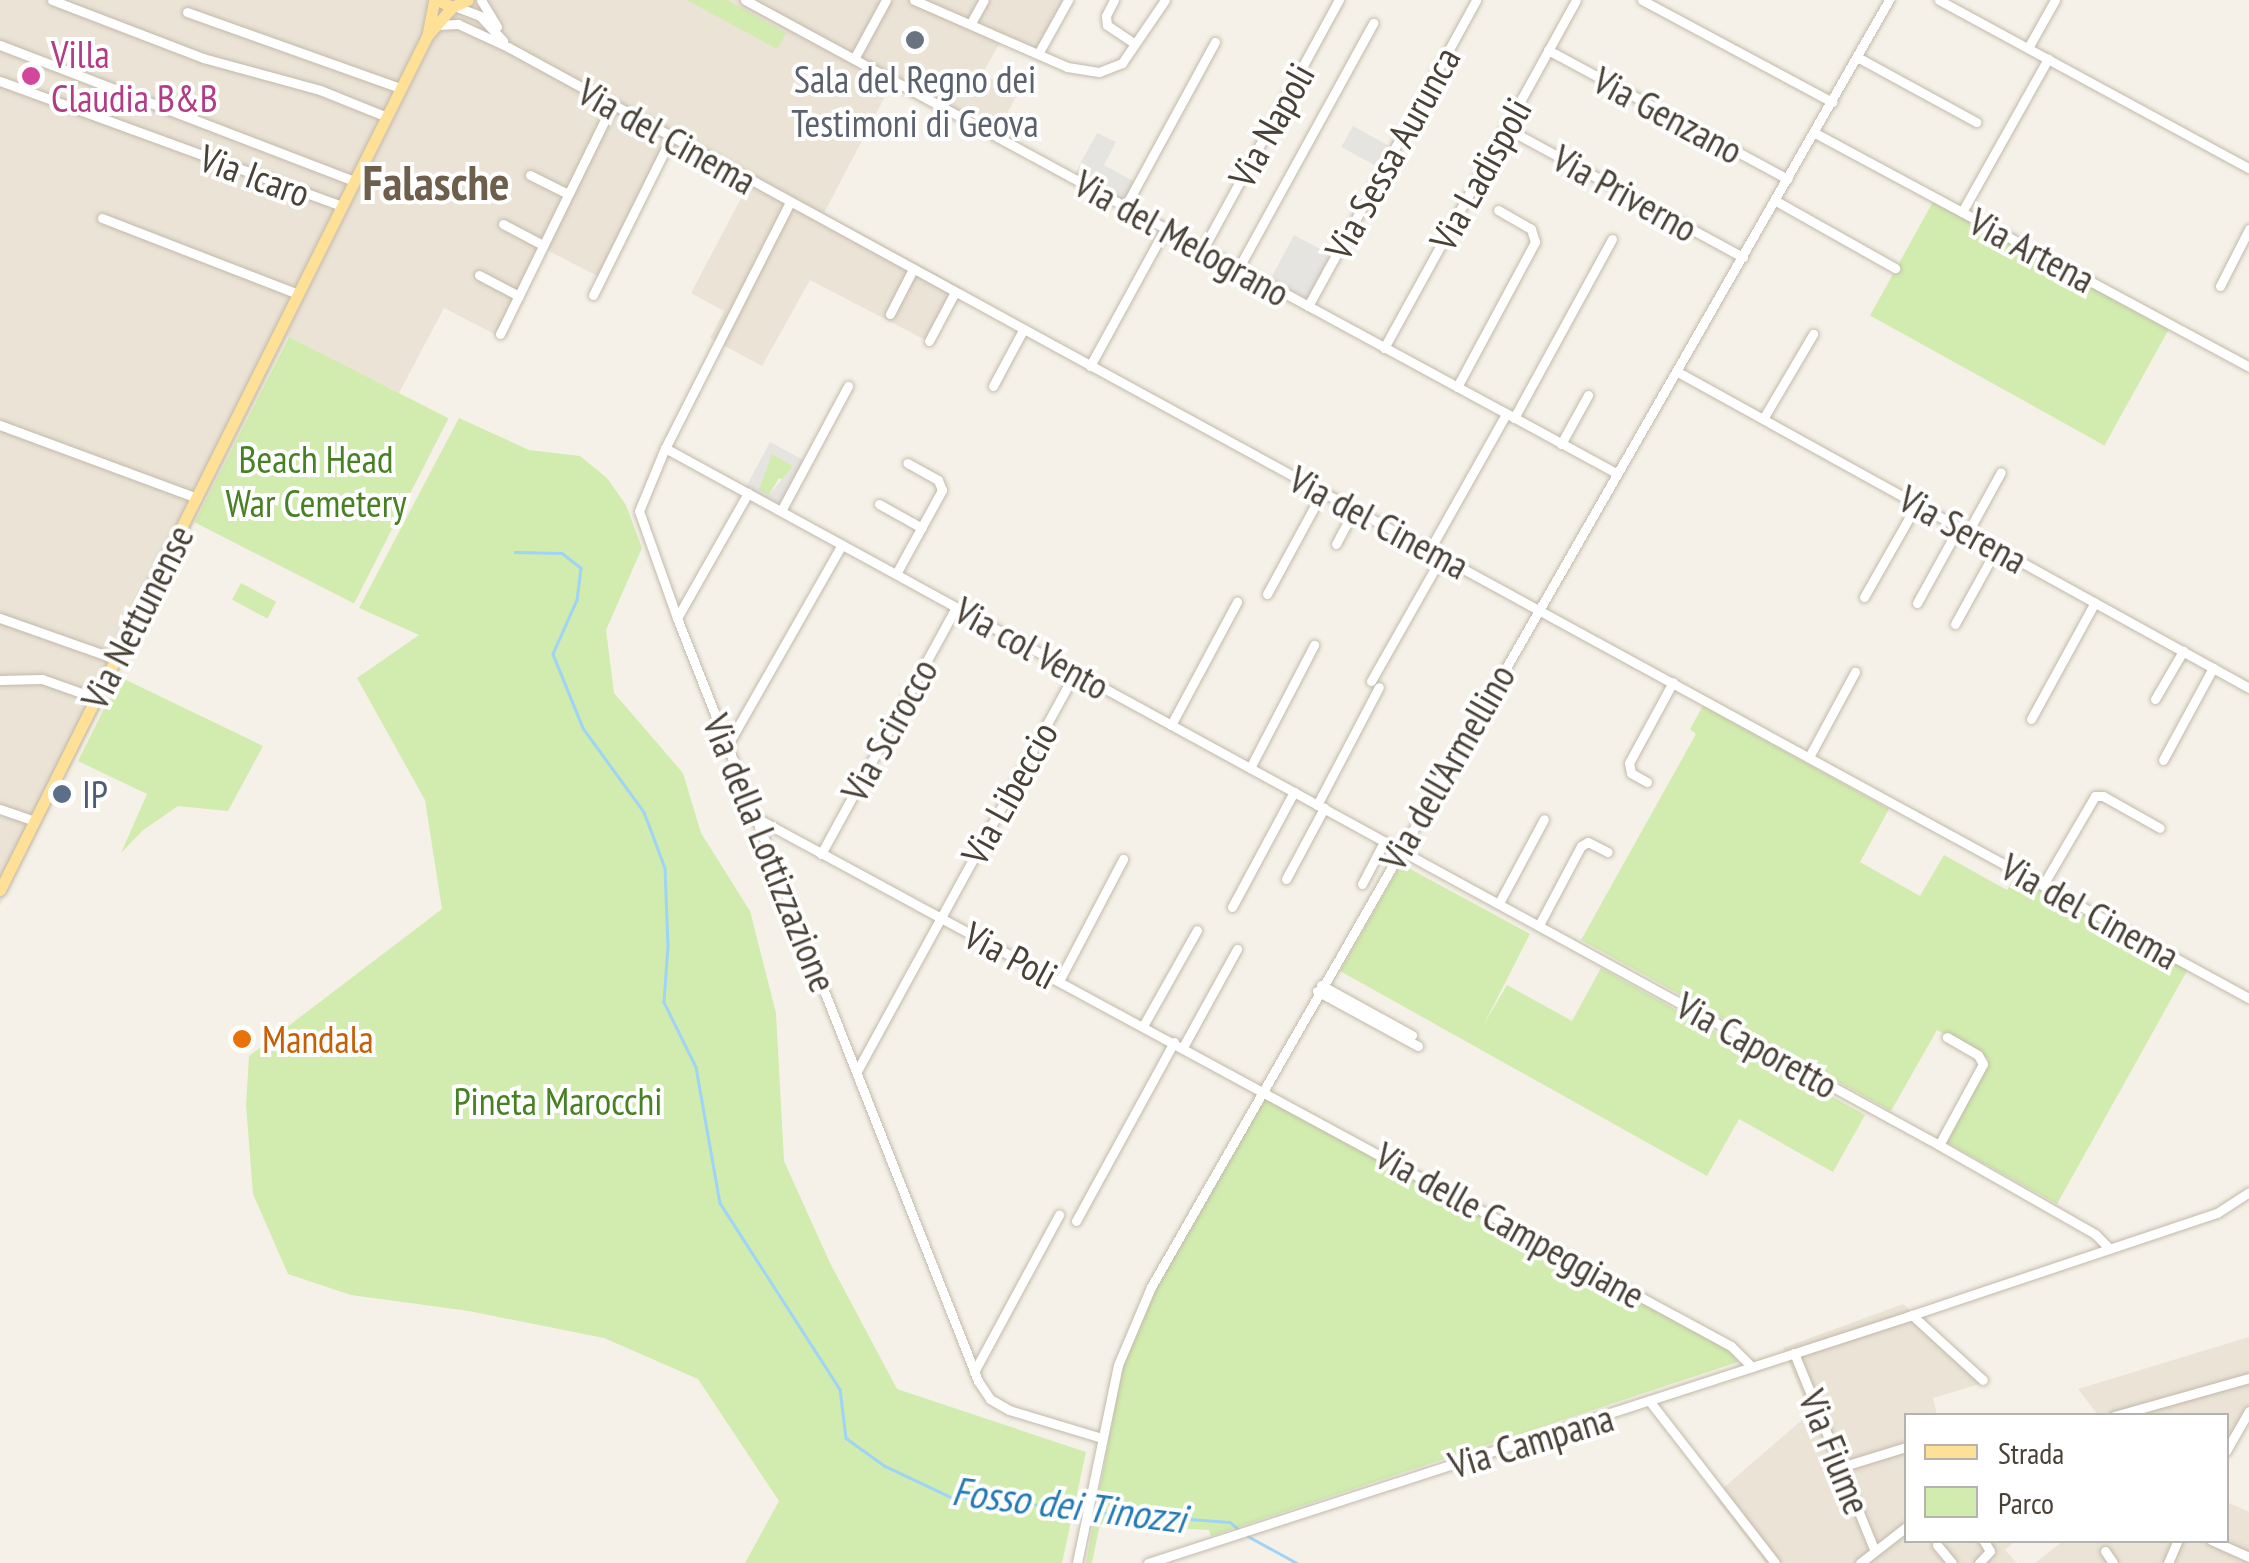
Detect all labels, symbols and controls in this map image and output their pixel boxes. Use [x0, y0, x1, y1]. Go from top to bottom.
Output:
marker: Sala del Regno dei Testimoni di Geova [904, 29, 926, 51]
place label: Villa Claudia B&B [51, 31, 218, 120]
street label: Via Sessa Aurunca [1315, 38, 1469, 268]
street label: Via Napoli [1218, 55, 1324, 195]
place label: Sala del Regno dei Testimoni di Geova [791, 56, 1039, 146]
street label: Via Genzano [1586, 57, 1750, 173]
marker: Villa Claudia B&B [20, 65, 42, 87]
street label: Via del Cinema [570, 69, 764, 203]
street label: Via Ladispoli [1420, 90, 1540, 258]
street label: Via Icaro [194, 134, 316, 216]
street label: Via Priverno [1545, 135, 1705, 251]
district label: Falasche [362, 154, 510, 212]
street label: Via del Melograno [1067, 160, 1297, 316]
street label: Via Artena [1961, 198, 2103, 302]
park label: Beach Head War Cemetery [226, 436, 406, 526]
street label: Via del Cinema [1282, 456, 1476, 588]
street label: Via Serena [1891, 475, 2035, 583]
street label: Via Nettunense [71, 517, 203, 717]
street label: Via col Vento [947, 587, 1117, 709]
street label: Via Scirocco [831, 651, 947, 809]
street label: Via dell'Armellino [1370, 656, 1524, 878]
street label: Via della Lottizzazione [694, 708, 846, 998]
street label: Via Libeccio [951, 714, 1067, 872]
place label: IP [82, 771, 108, 817]
marker: IP [51, 783, 73, 805]
street label: Via del Cinema [1993, 844, 2187, 978]
street label: Via Poli [957, 912, 1065, 998]
street label: Via Caporetto [1668, 982, 1846, 1108]
place label: Mandala [262, 1016, 374, 1062]
marker: Mandala [231, 1028, 253, 1050]
park label: Pineta Marocchi [453, 1078, 663, 1124]
street label: Via delle Campeggiane [1368, 1132, 1652, 1318]
street label: Via Fiume [1790, 1383, 1880, 1521]
street label: Via Campana [1443, 1394, 1619, 1488]
legend [1904, 1413, 2229, 1543]
text: Strada [1998, 1433, 2064, 1472]
water label: Fosso dei Tinozzi [949, 1466, 1189, 1542]
text: Parco [1998, 1483, 2054, 1522]

